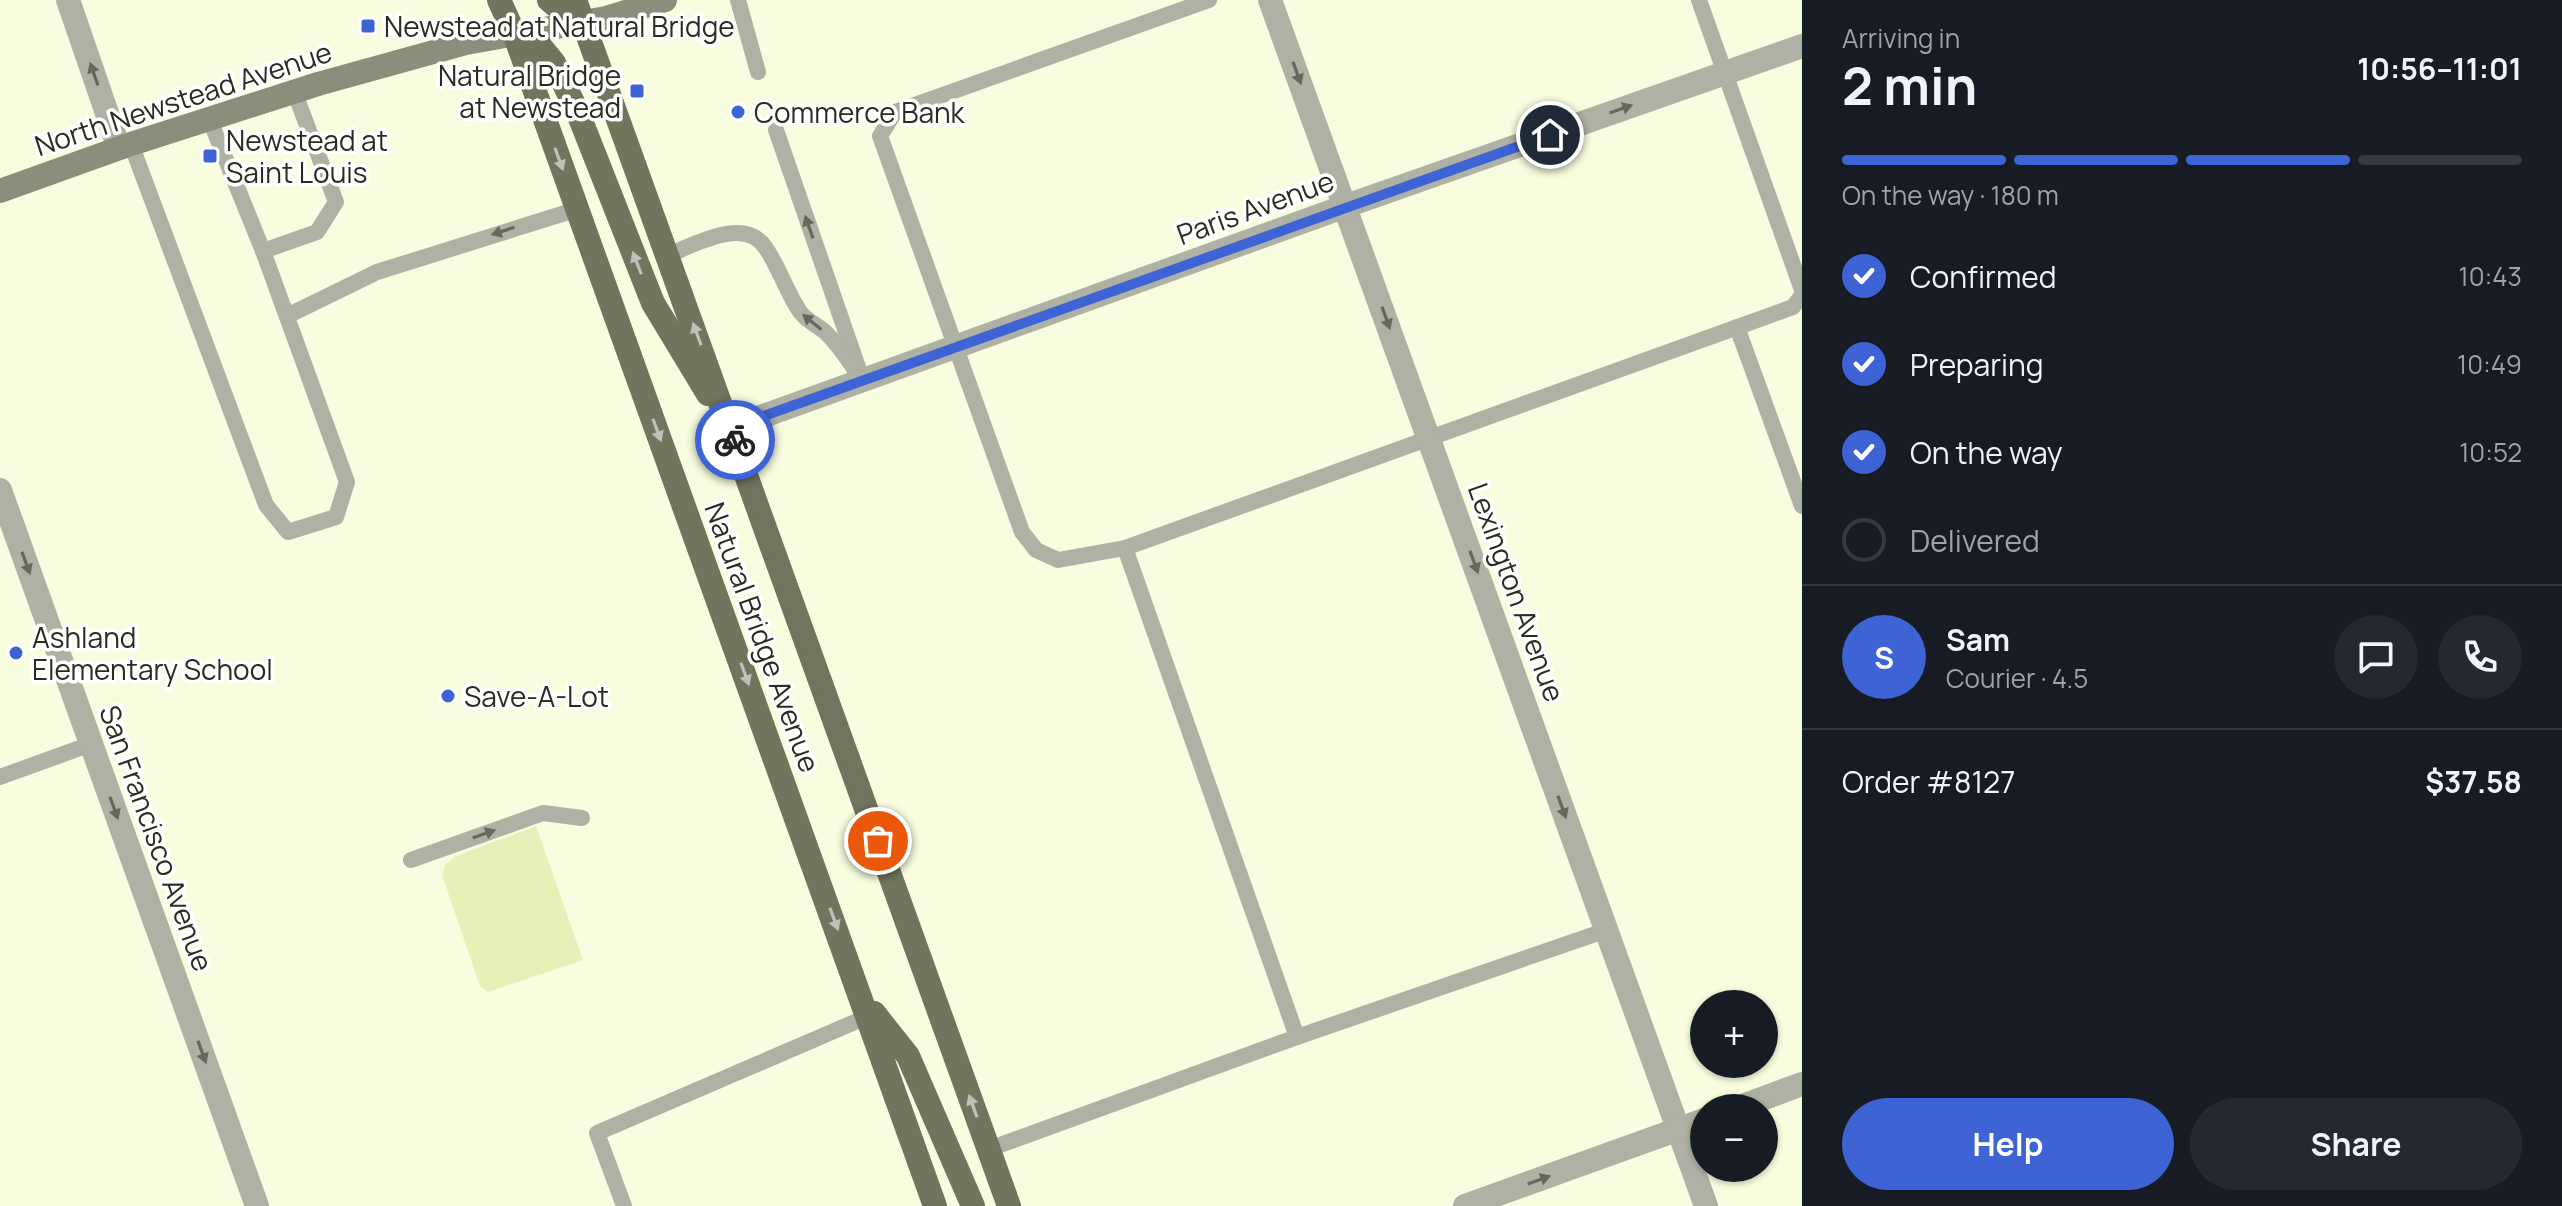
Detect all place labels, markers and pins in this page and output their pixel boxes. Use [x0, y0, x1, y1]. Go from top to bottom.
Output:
place label: Newstead at Natural Bridge [384, 7, 735, 45]
marker: Newstead at Natural Bridge [359, 17, 377, 35]
place label: Natural Bridge at Newstead [438, 56, 621, 126]
marker: Natural Bridge at Newstead [628, 82, 646, 100]
place label: Commerce Bank [754, 93, 966, 131]
pin [1516, 101, 1584, 169]
marker: Commerce Bank [729, 103, 747, 121]
place label: Newstead at Saint Louis [226, 121, 388, 191]
marker: Newstead at Saint Louis [201, 147, 219, 165]
place label: Ashland Elementary School [32, 618, 273, 688]
marker: Ashland Elementary School [7, 644, 25, 662]
place label: Save-A-Lot [464, 677, 609, 715]
marker: Save-A-Lot [439, 687, 457, 705]
pin [844, 807, 912, 875]

